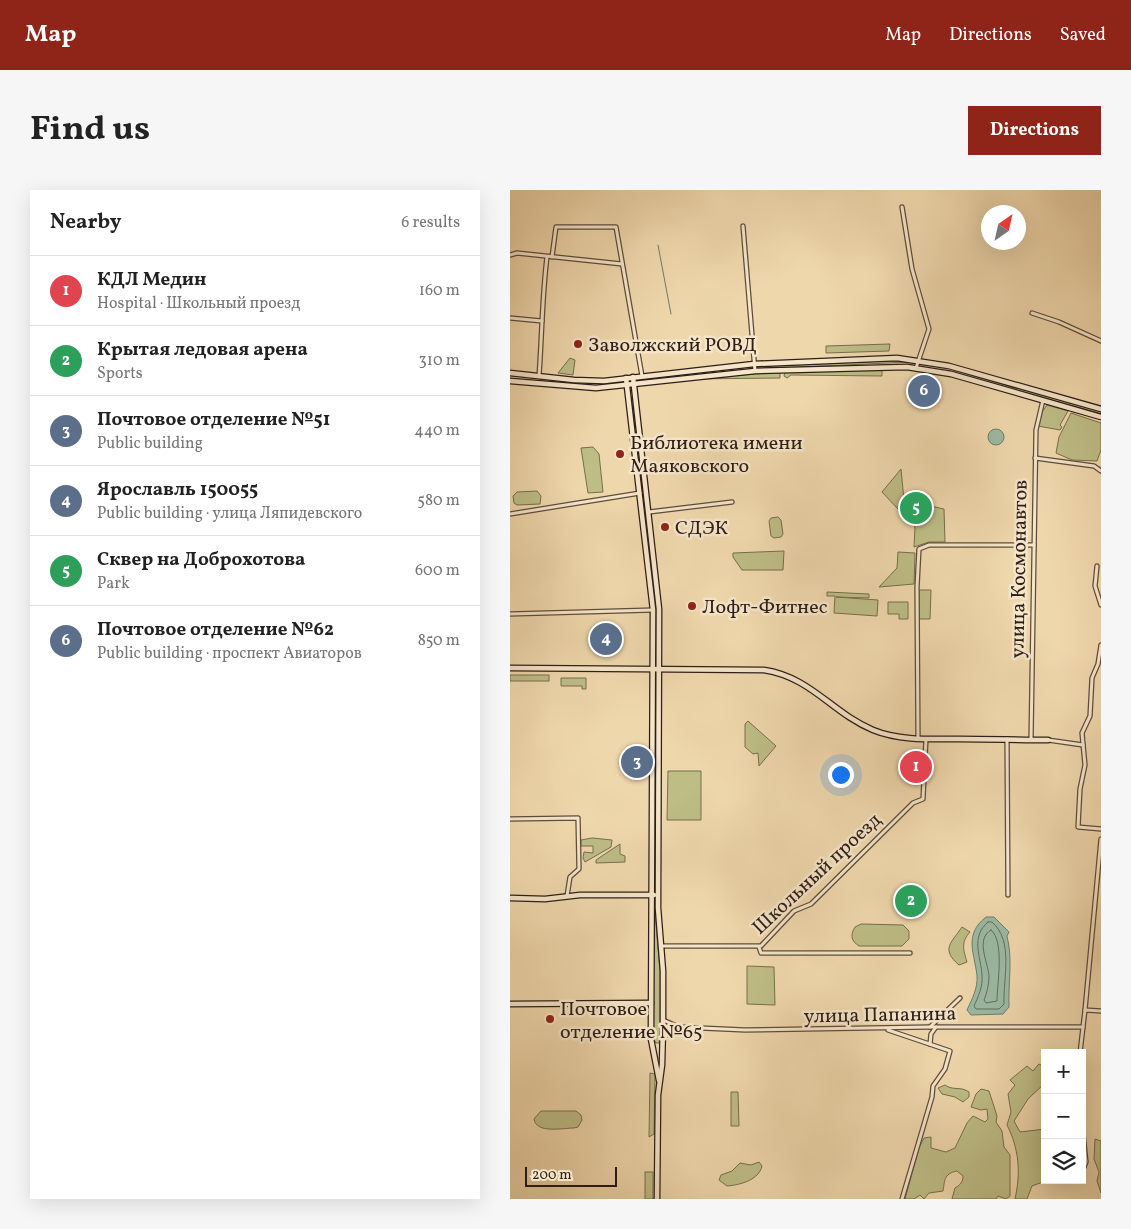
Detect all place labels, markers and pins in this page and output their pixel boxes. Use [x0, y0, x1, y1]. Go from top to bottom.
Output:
place label: Заволжский РОВД [588, 332, 757, 360]
marker: Заволжский РОВД [572, 338, 584, 350]
pin: 6 [908, 372, 940, 410]
place label: Библиотека имени Маяковского [630, 430, 803, 481]
marker: Библиотека имени Маяковского [614, 448, 626, 460]
pin: 5 [900, 489, 932, 527]
place label: СДЭК [675, 515, 728, 543]
marker: СДЭК [659, 521, 671, 533]
place label: Лофт-Фитнес [702, 594, 828, 622]
marker: Лофт-Фитнес [686, 600, 698, 612]
pin: 4 [590, 620, 622, 658]
pin: 3 [621, 743, 653, 781]
pin: 1 [900, 748, 932, 786]
pin: 2 [895, 882, 927, 920]
place label: Почтовое отделение №65 [560, 996, 703, 1047]
marker: Почтовое отделение №65 [544, 1013, 556, 1025]

